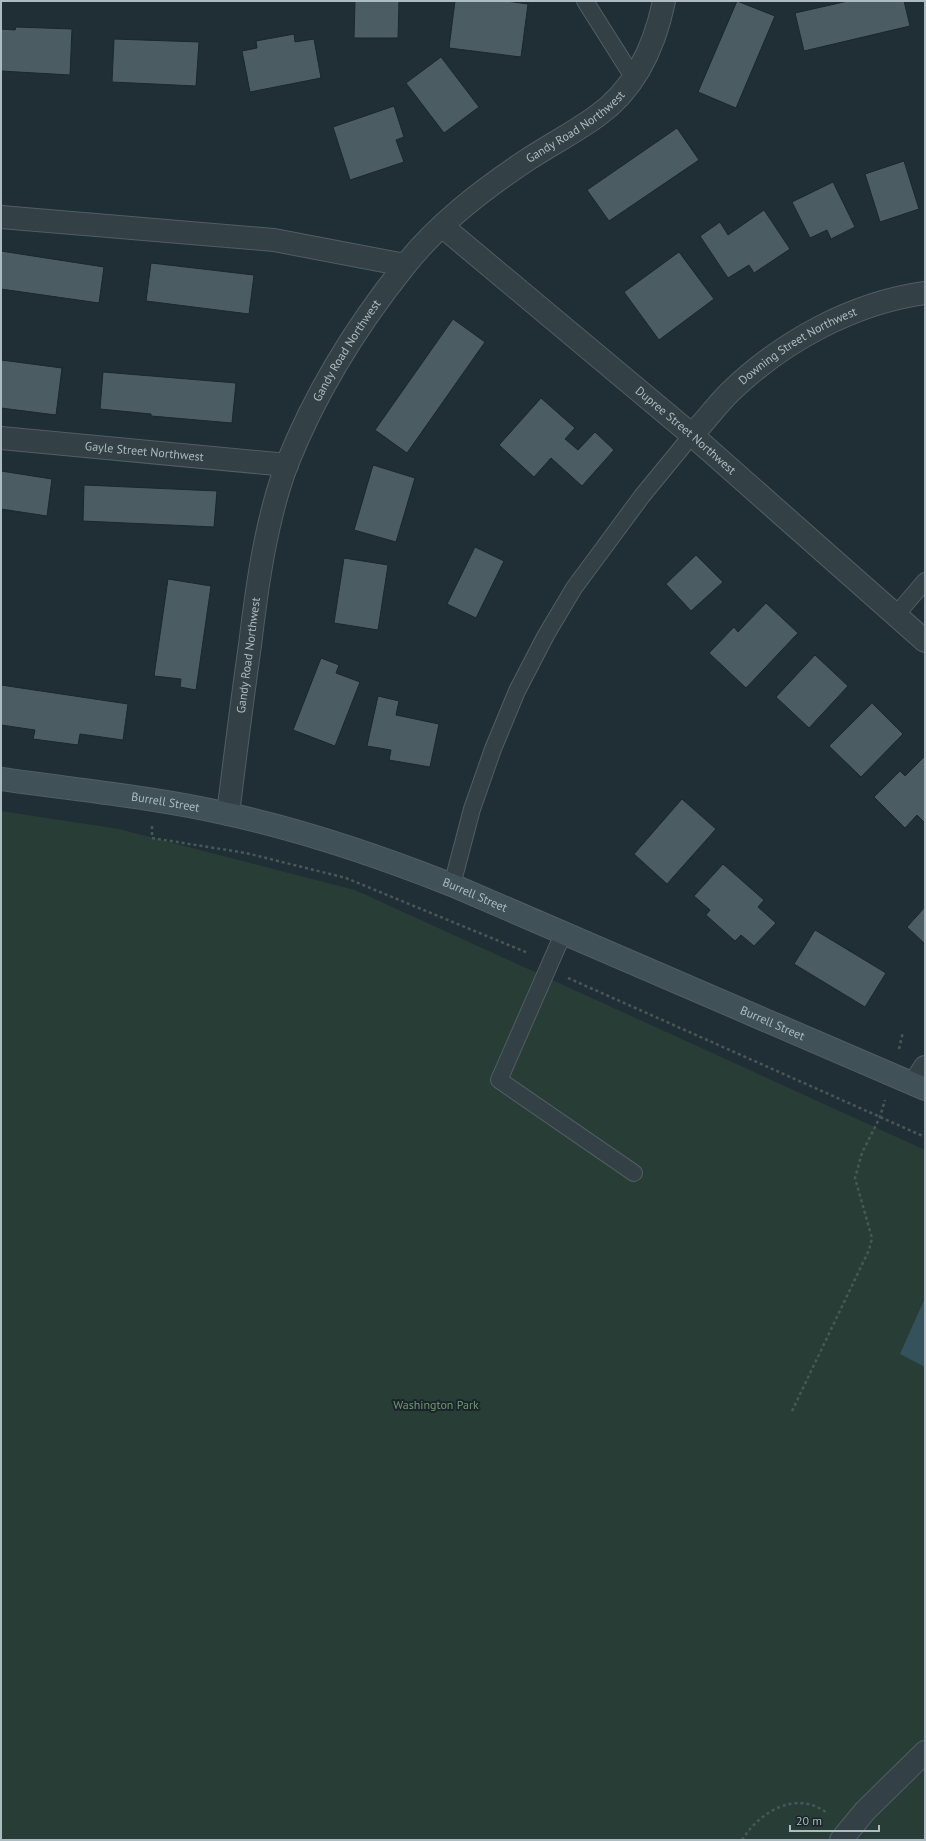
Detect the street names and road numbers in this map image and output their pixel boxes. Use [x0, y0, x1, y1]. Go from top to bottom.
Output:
street label: Gandy Road Northwest [523, 87, 628, 166]
street label: Gandy Road Northwest [309, 296, 384, 404]
street label: Downing Street Northwest [735, 304, 859, 388]
street label: Dupree Street Northwest [632, 383, 739, 477]
street label: Gayle Street Northwest [84, 438, 204, 464]
street label: Gandy Road Northwest [233, 596, 263, 714]
street label: Burrell Street [130, 789, 201, 815]
street label: Burrell Street [441, 874, 510, 915]
street label: Burrell Street [738, 1002, 807, 1043]

